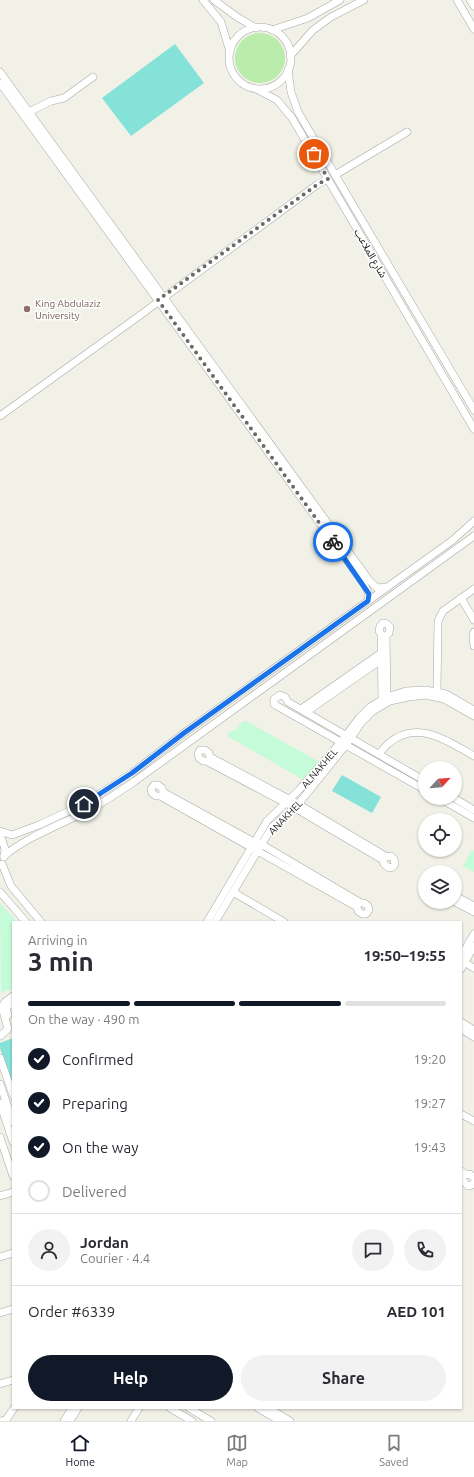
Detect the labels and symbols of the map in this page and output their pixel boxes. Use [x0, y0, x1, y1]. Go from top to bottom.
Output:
pin [297, 137, 331, 171]
street label: شارع الملاعب [350, 227, 389, 281]
place label: King Abdulaziz University [35, 298, 101, 321]
marker: King Abdulaziz University [22, 304, 32, 314]
courier [313, 522, 353, 562]
street label: ALNAKHEL [299, 746, 340, 790]
north arrow [418, 761, 462, 805]
pin [67, 787, 101, 821]
street label: ANAKHEL [266, 798, 305, 837]

